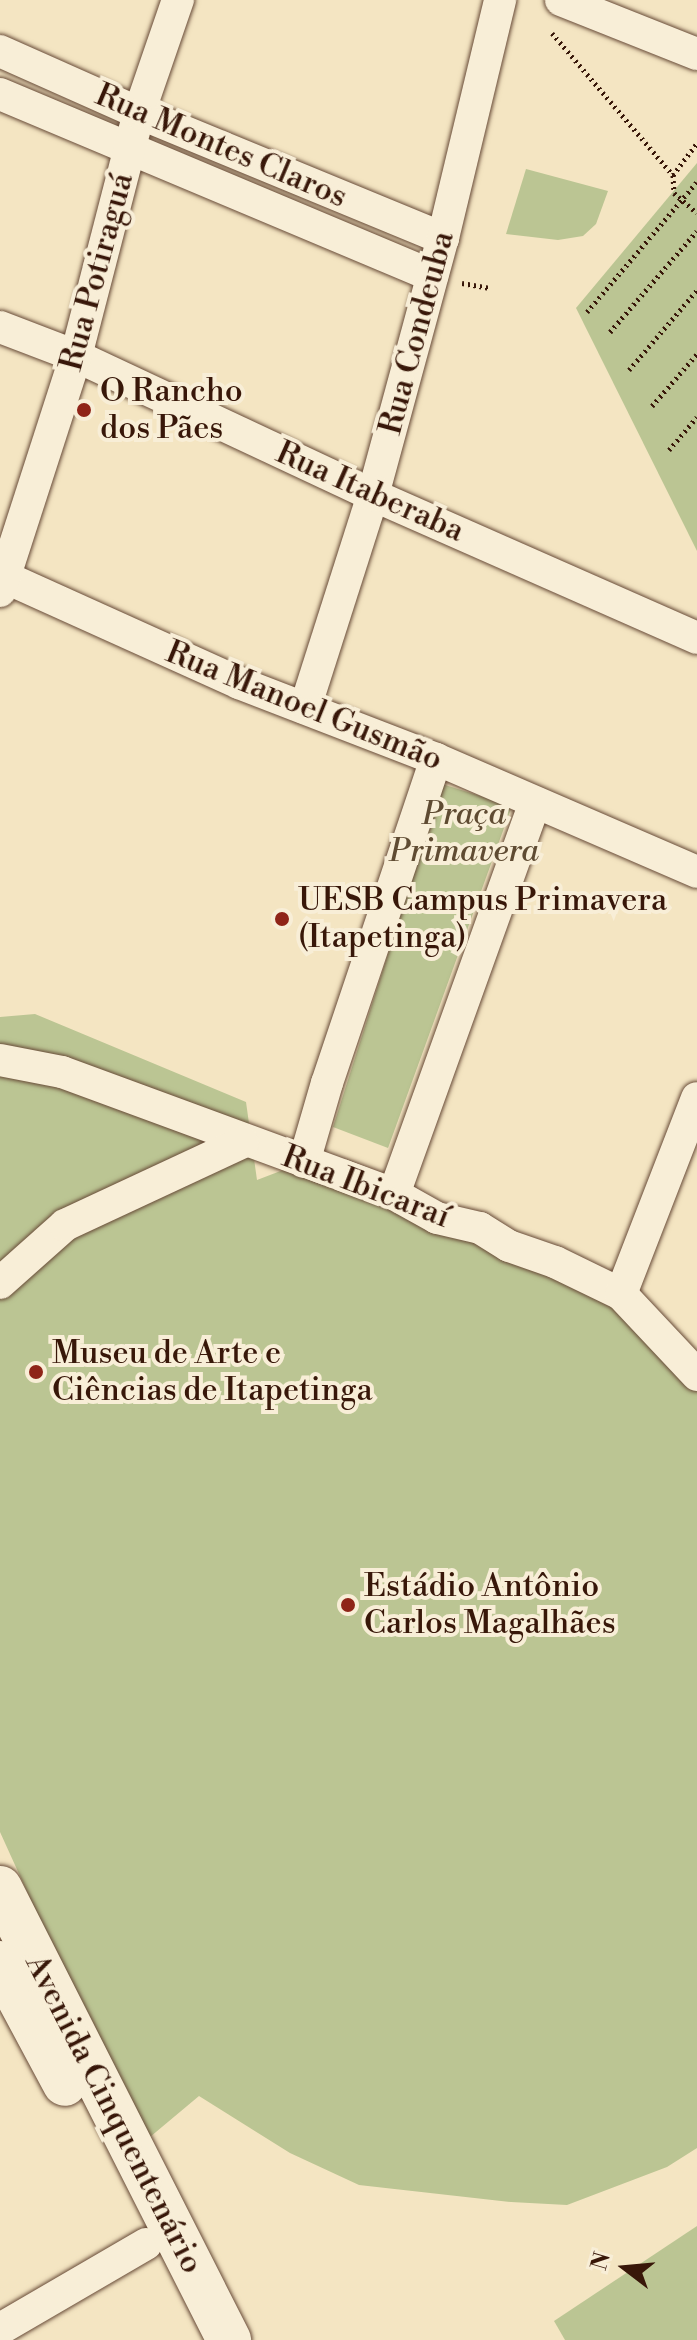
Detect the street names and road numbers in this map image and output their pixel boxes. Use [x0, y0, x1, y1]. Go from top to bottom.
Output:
street label: Rua Montes Claros [90, 76, 352, 216]
street label: Rua Potiraguá [52, 169, 142, 375]
street label: Rua Condeuba [371, 227, 463, 439]
street label: Rua Itaberaba [270, 433, 470, 551]
street label: Rua Manoel Gusmão [160, 633, 448, 779]
street label: Rua Ibicaraí [277, 1137, 455, 1237]
street label: Avenida Cinquentenário [17, 1948, 211, 2280]

